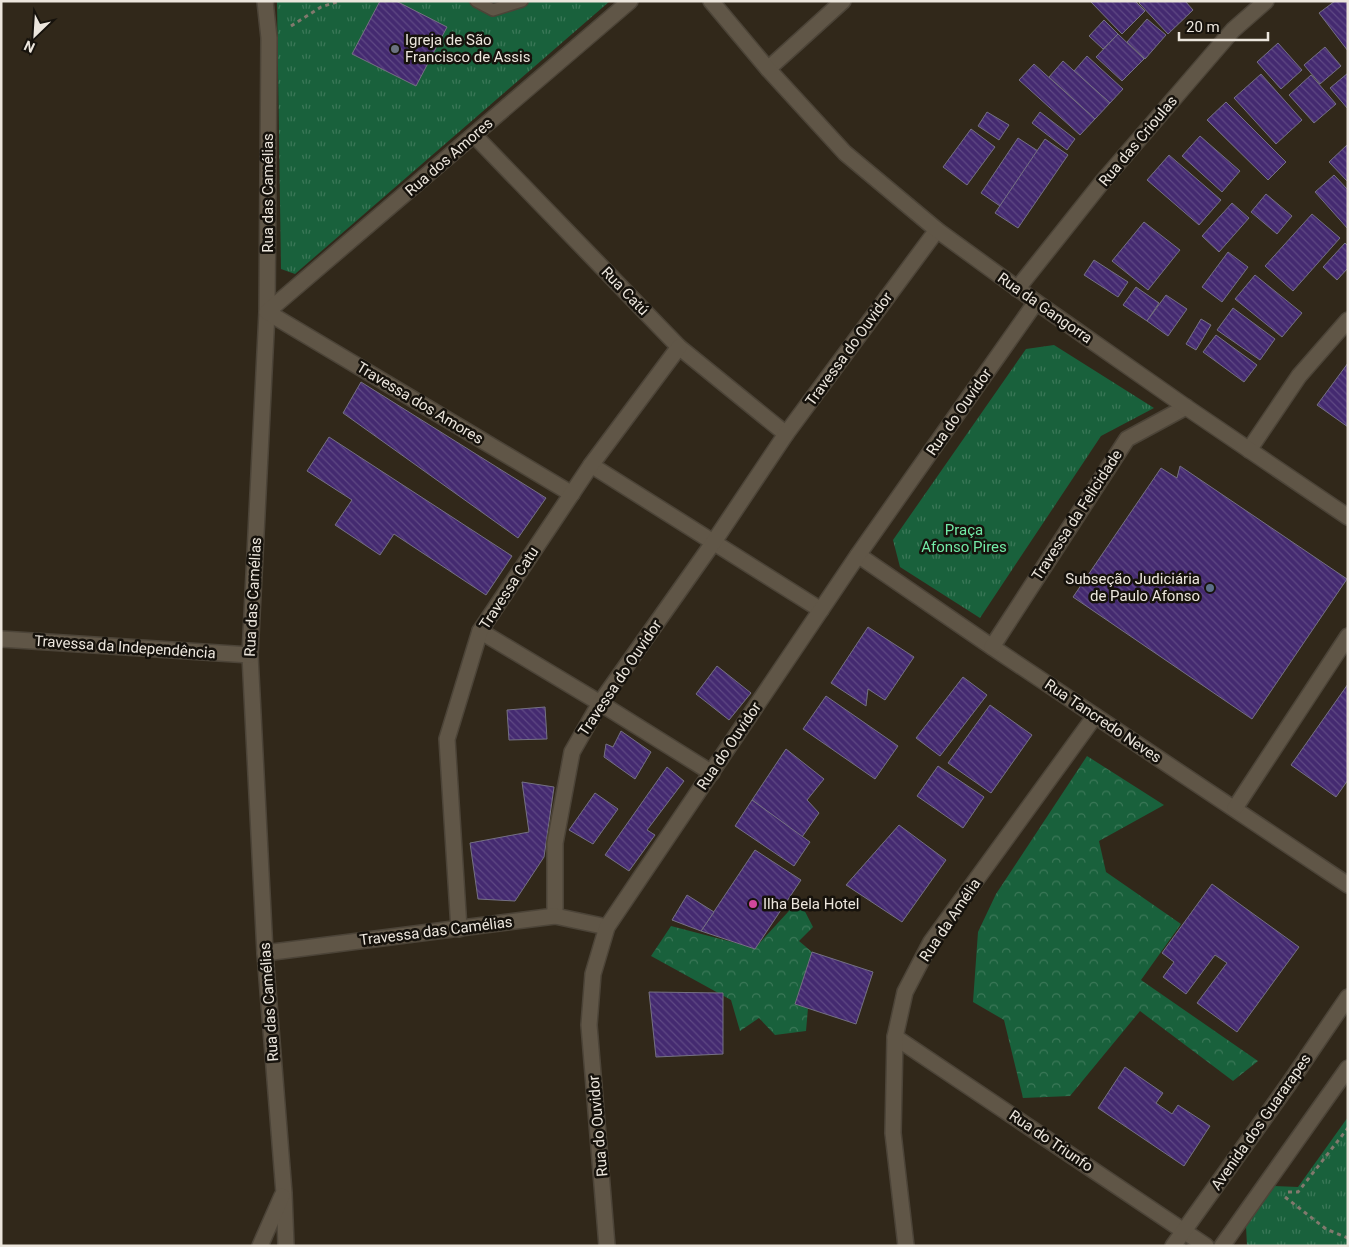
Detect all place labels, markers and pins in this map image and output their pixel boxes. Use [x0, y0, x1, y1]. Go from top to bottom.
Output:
place label: Igreja de São Francisco de Assis [405, 31, 531, 66]
marker: Igreja de São Francisco de Assis [389, 43, 401, 55]
place label: Subseção Judiciária de Paulo Afonso [1065, 570, 1200, 605]
marker: Subseção Judiciária de Paulo Afonso [1204, 582, 1216, 594]
place label: Ilha Bela Hotel [763, 895, 859, 913]
marker: Ilha Bela Hotel [747, 898, 759, 910]

